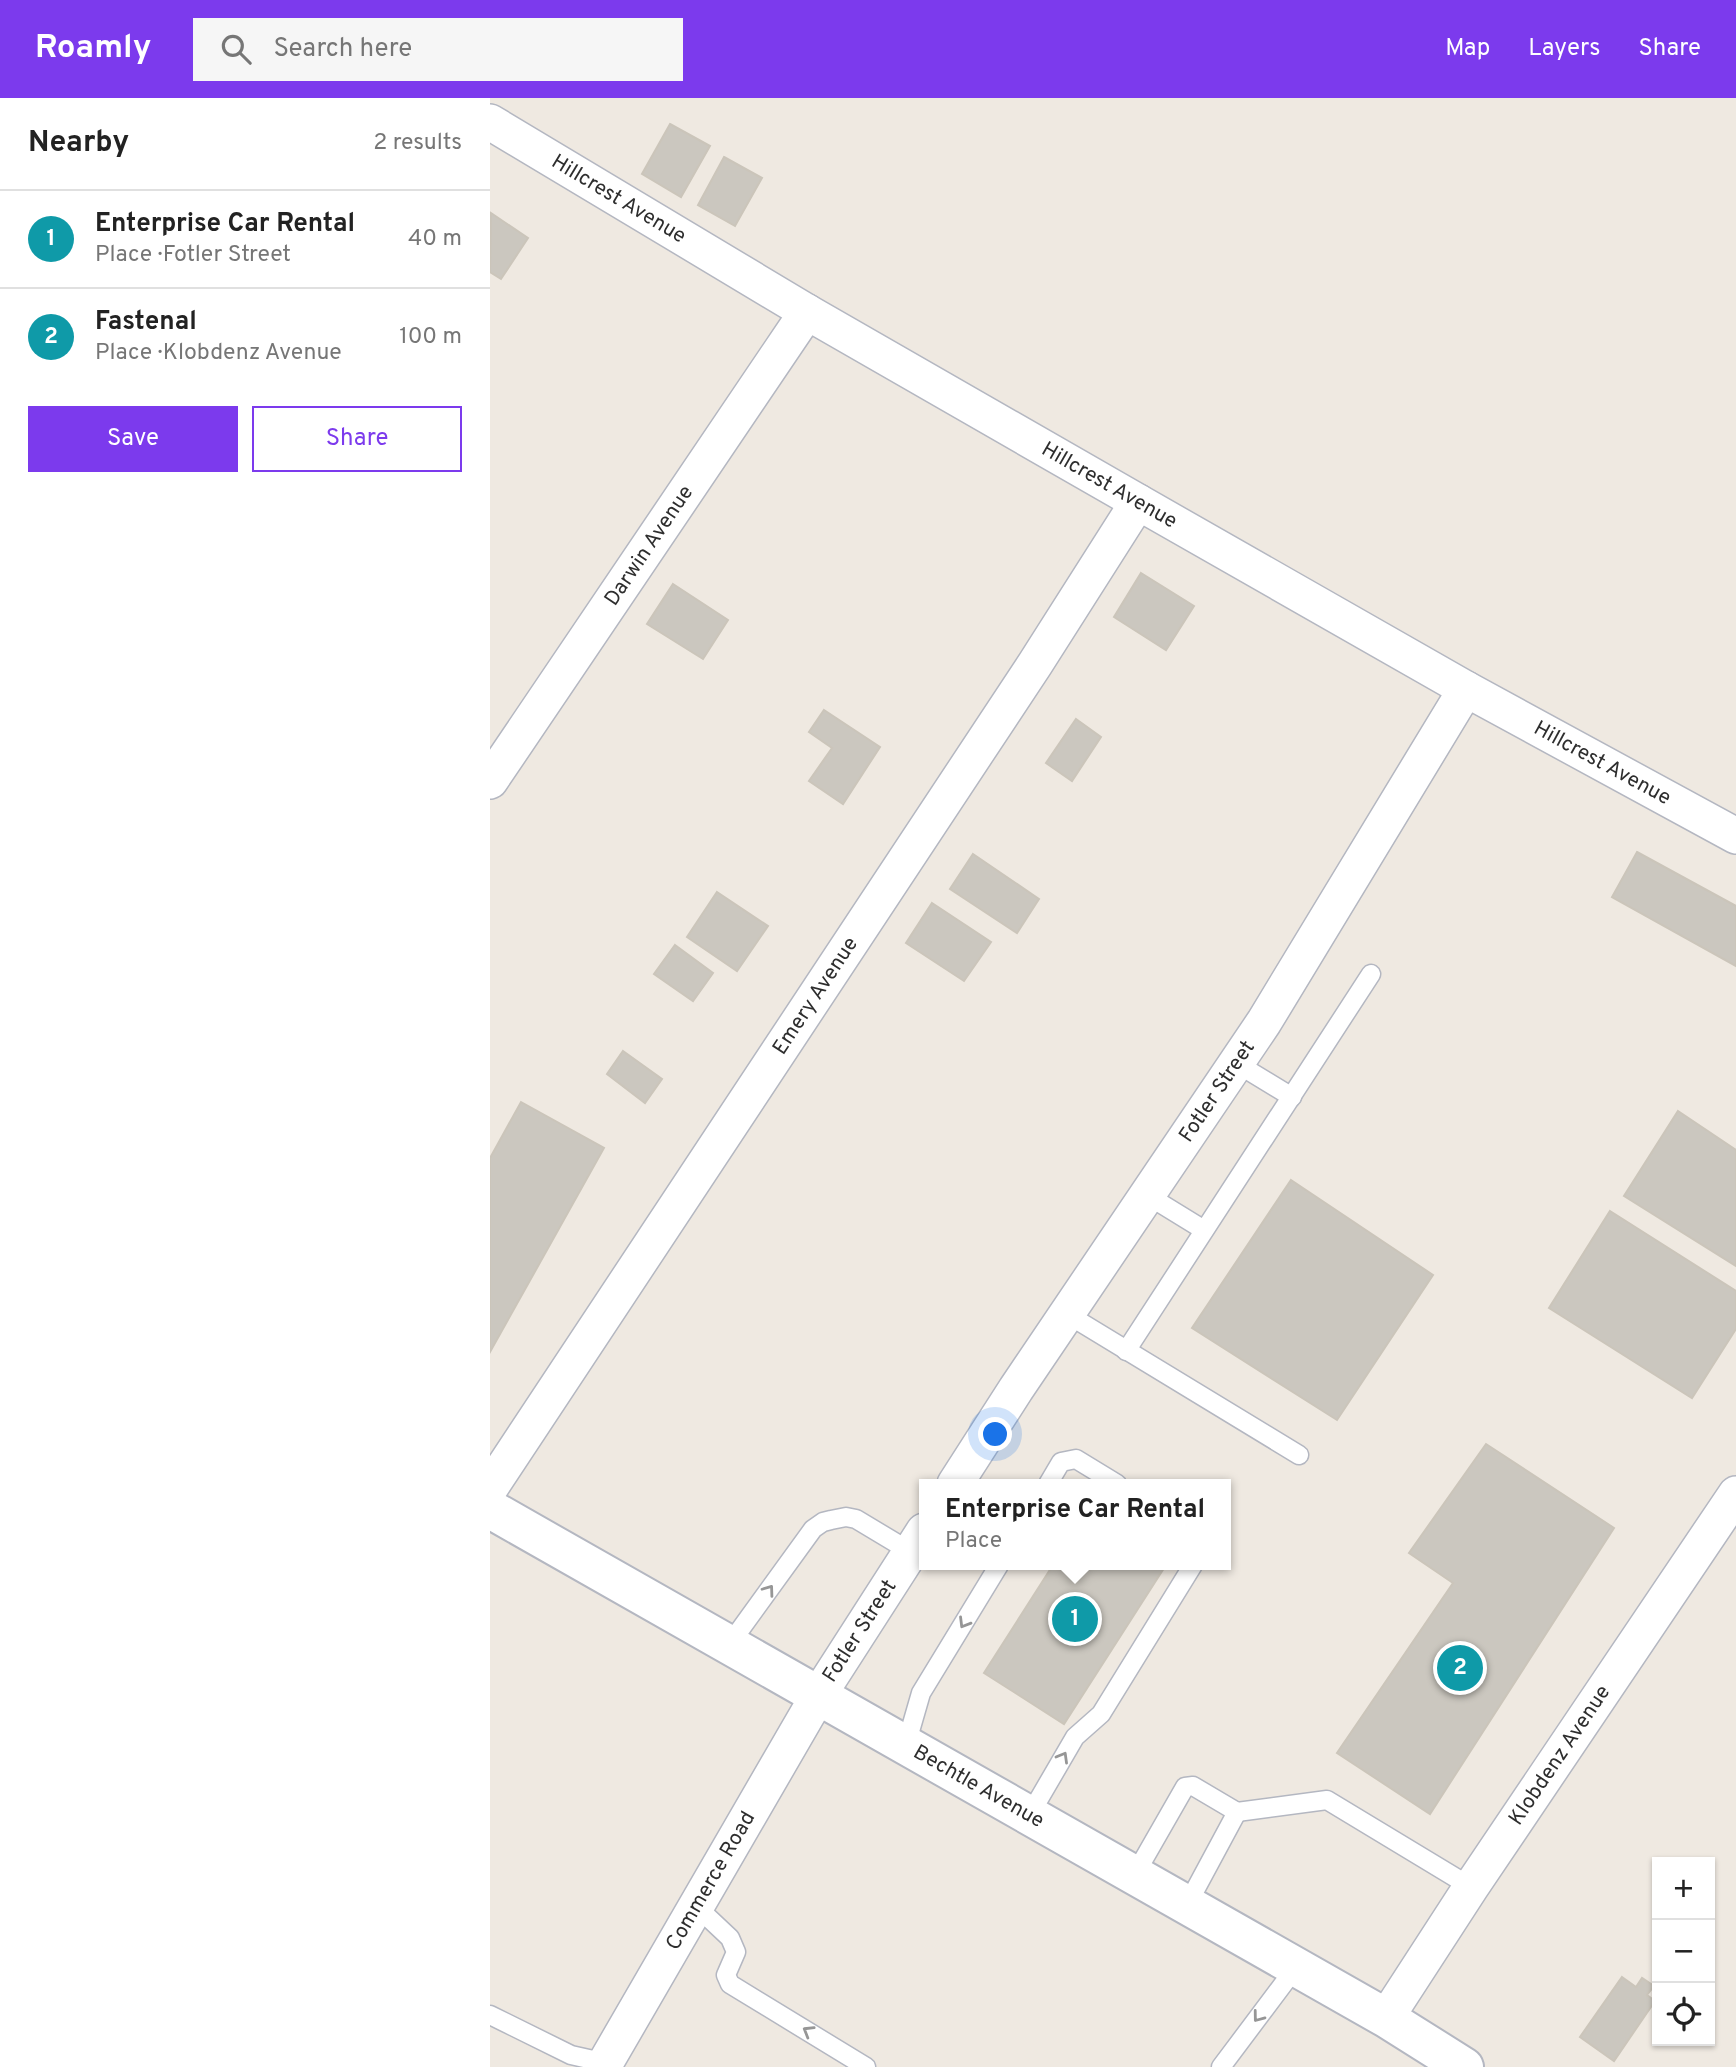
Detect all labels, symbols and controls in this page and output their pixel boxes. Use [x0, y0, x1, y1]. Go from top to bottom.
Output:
search box [193, 18, 683, 81]
text: Roamly [35, 28, 151, 70]
icon: search [217, 30, 255, 68]
text: Search here [273, 33, 412, 66]
text: Map [1445, 34, 1490, 64]
text: Layers [1528, 34, 1600, 64]
text: Share [1638, 34, 1701, 64]
text: Nearby [28, 125, 129, 162]
text: 2 results [373, 129, 462, 158]
street label: Hillcrest Avenue [546, 148, 691, 250]
text: Enterprise Car Rental [95, 208, 355, 241]
text: 1 [46, 225, 56, 254]
text: 40 m [408, 225, 462, 254]
text: Place · Fotler Street [95, 241, 291, 270]
text: Fastenal [95, 306, 197, 339]
text: 2 [44, 323, 58, 352]
text: 100 m [399, 323, 462, 352]
text: Place · Klobdenz Avenue [95, 339, 342, 368]
button: Save [28, 406, 238, 472]
button: Share [252, 406, 462, 472]
street label: Hillcrest Avenue [1036, 436, 1182, 535]
street label: Darwin Avenue [599, 480, 699, 611]
street label: Hillcrest Avenue [1529, 715, 1676, 811]
street label: Emery Avenue [767, 932, 864, 1060]
street label: Fotler Street [1173, 1035, 1261, 1148]
your location [978, 1417, 1012, 1451]
popup [919, 1479, 1231, 1570]
text: Enterprise Car Rental [945, 1494, 1205, 1527]
text: Place [945, 1527, 1002, 1556]
street label: Fotler Street [817, 1574, 903, 1688]
one-way arrow [761, 1585, 773, 1598]
pin: 1 [1052, 1593, 1098, 1645]
one-way arrow [959, 1616, 972, 1629]
pin: 2 [1437, 1642, 1483, 1694]
street label: Klobdenz Avenue [1503, 1680, 1617, 1831]
street label: Bechtle Avenue [908, 1739, 1049, 1834]
one-way arrow [1055, 1751, 1068, 1764]
street label: Commerce Road [660, 1807, 762, 1955]
map controls [1652, 1857, 1715, 2046]
button: + [1652, 1857, 1715, 1920]
button: − [1652, 1920, 1715, 1983]
button: locate [1652, 1983, 1715, 2046]
one-way arrow [1254, 2009, 1267, 2022]
one-way arrow [803, 2027, 816, 2040]

